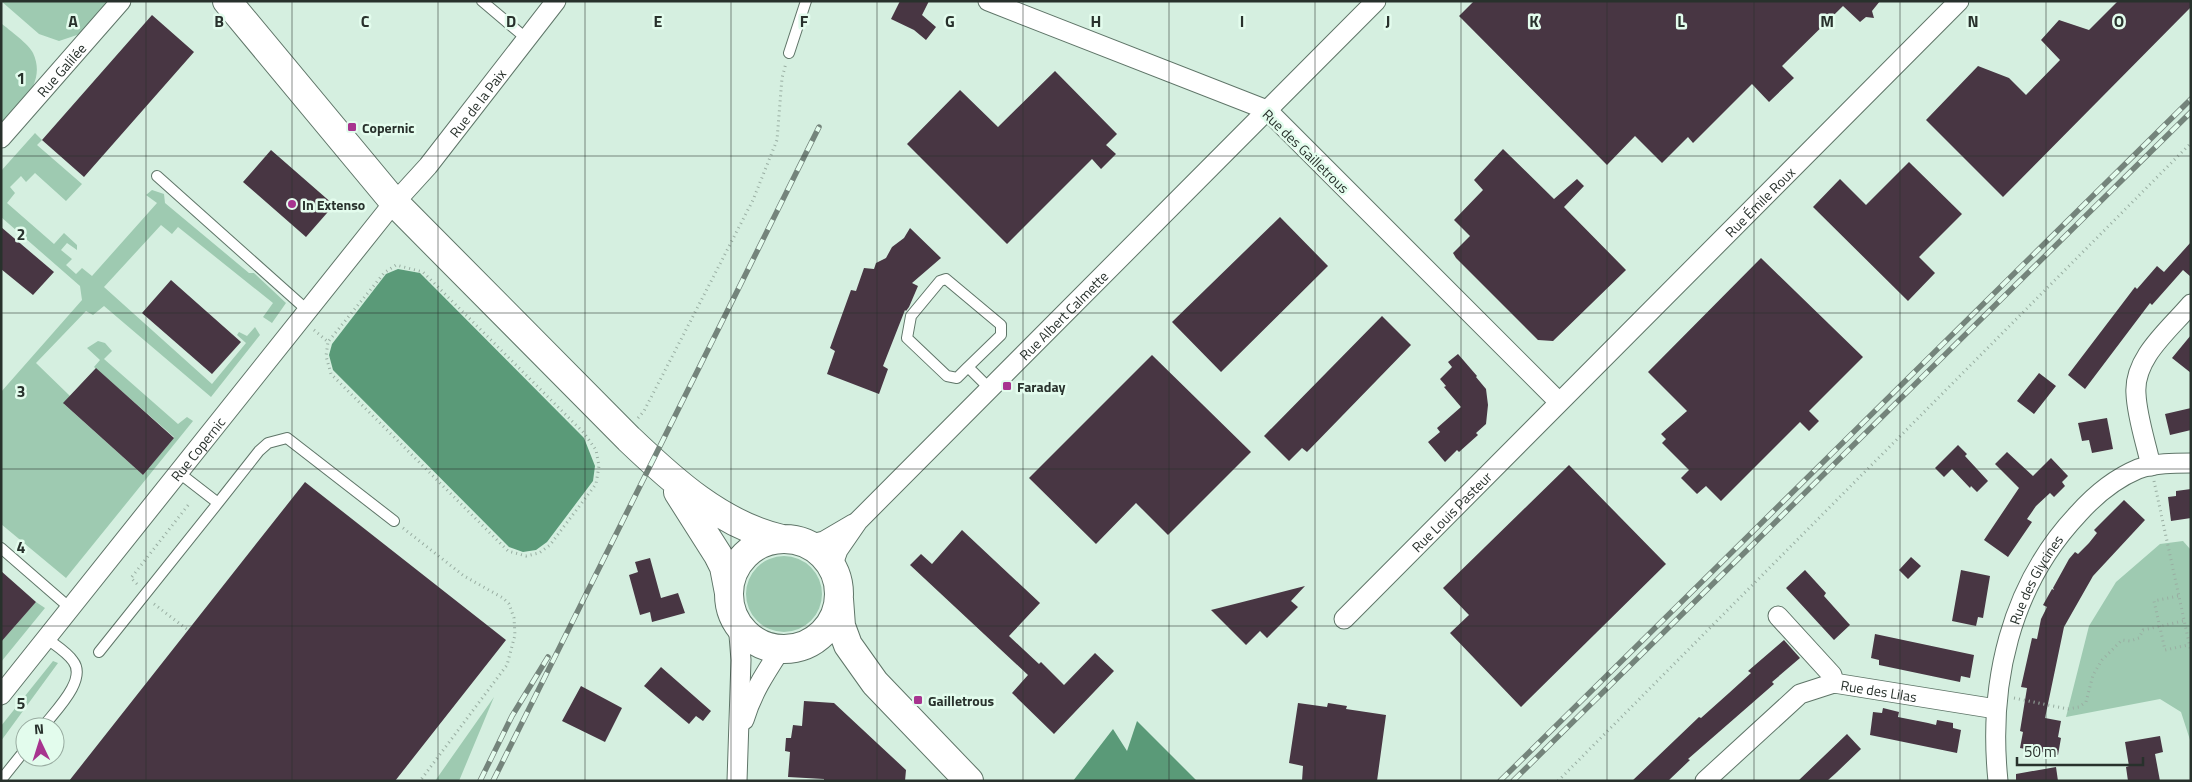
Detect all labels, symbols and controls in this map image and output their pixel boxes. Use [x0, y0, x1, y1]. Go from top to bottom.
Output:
text: A [68, 9, 78, 33]
text: B [214, 9, 224, 33]
text: C [361, 9, 370, 33]
text: D [506, 9, 516, 33]
text: E [654, 9, 663, 33]
text: F [800, 9, 809, 33]
text: G [945, 9, 955, 33]
text: H [1091, 9, 1101, 33]
text: I [1240, 9, 1244, 33]
text: J [1386, 9, 1390, 33]
text: K [1529, 9, 1539, 33]
text: L [1677, 9, 1685, 33]
text: M [1820, 9, 1834, 33]
text: N [1967, 9, 1979, 33]
text: O [2114, 9, 2124, 33]
street label: Rue Galilée [31, 38, 90, 101]
street label: Rue de la Paix [444, 63, 511, 141]
text: 1 [17, 66, 25, 90]
street label: Rue des Gailletrous [1258, 104, 1354, 198]
place label: Copernic [362, 117, 415, 138]
marker: Copernic [346, 121, 358, 133]
street label: Rue Émile Roux [1720, 161, 1800, 241]
place label: In Extenso [302, 194, 365, 215]
marker: In Extenso [286, 198, 298, 210]
text: 2 [17, 222, 25, 246]
street label: Rue Albert Calmette [1014, 266, 1113, 364]
place label: Faraday [1017, 376, 1065, 397]
text: 3 [17, 379, 25, 403]
marker: Faraday [1001, 380, 1013, 392]
street label: Rue Copernic [165, 412, 230, 485]
street label: Rue Louis Pasteur [1406, 466, 1496, 556]
street label: Rue des Glycines [2003, 530, 2068, 627]
text: 4 [17, 535, 26, 559]
street label: Rue des Lilas [1839, 674, 1918, 707]
place label: Gailletrous [928, 690, 995, 711]
text: 5 [17, 691, 26, 715]
marker: Gailletrous [912, 694, 924, 706]
north arrow [15, 717, 65, 767]
text: N [33, 718, 45, 739]
scale bar [2017, 734, 2143, 766]
text: 50 m [2024, 740, 2057, 763]

